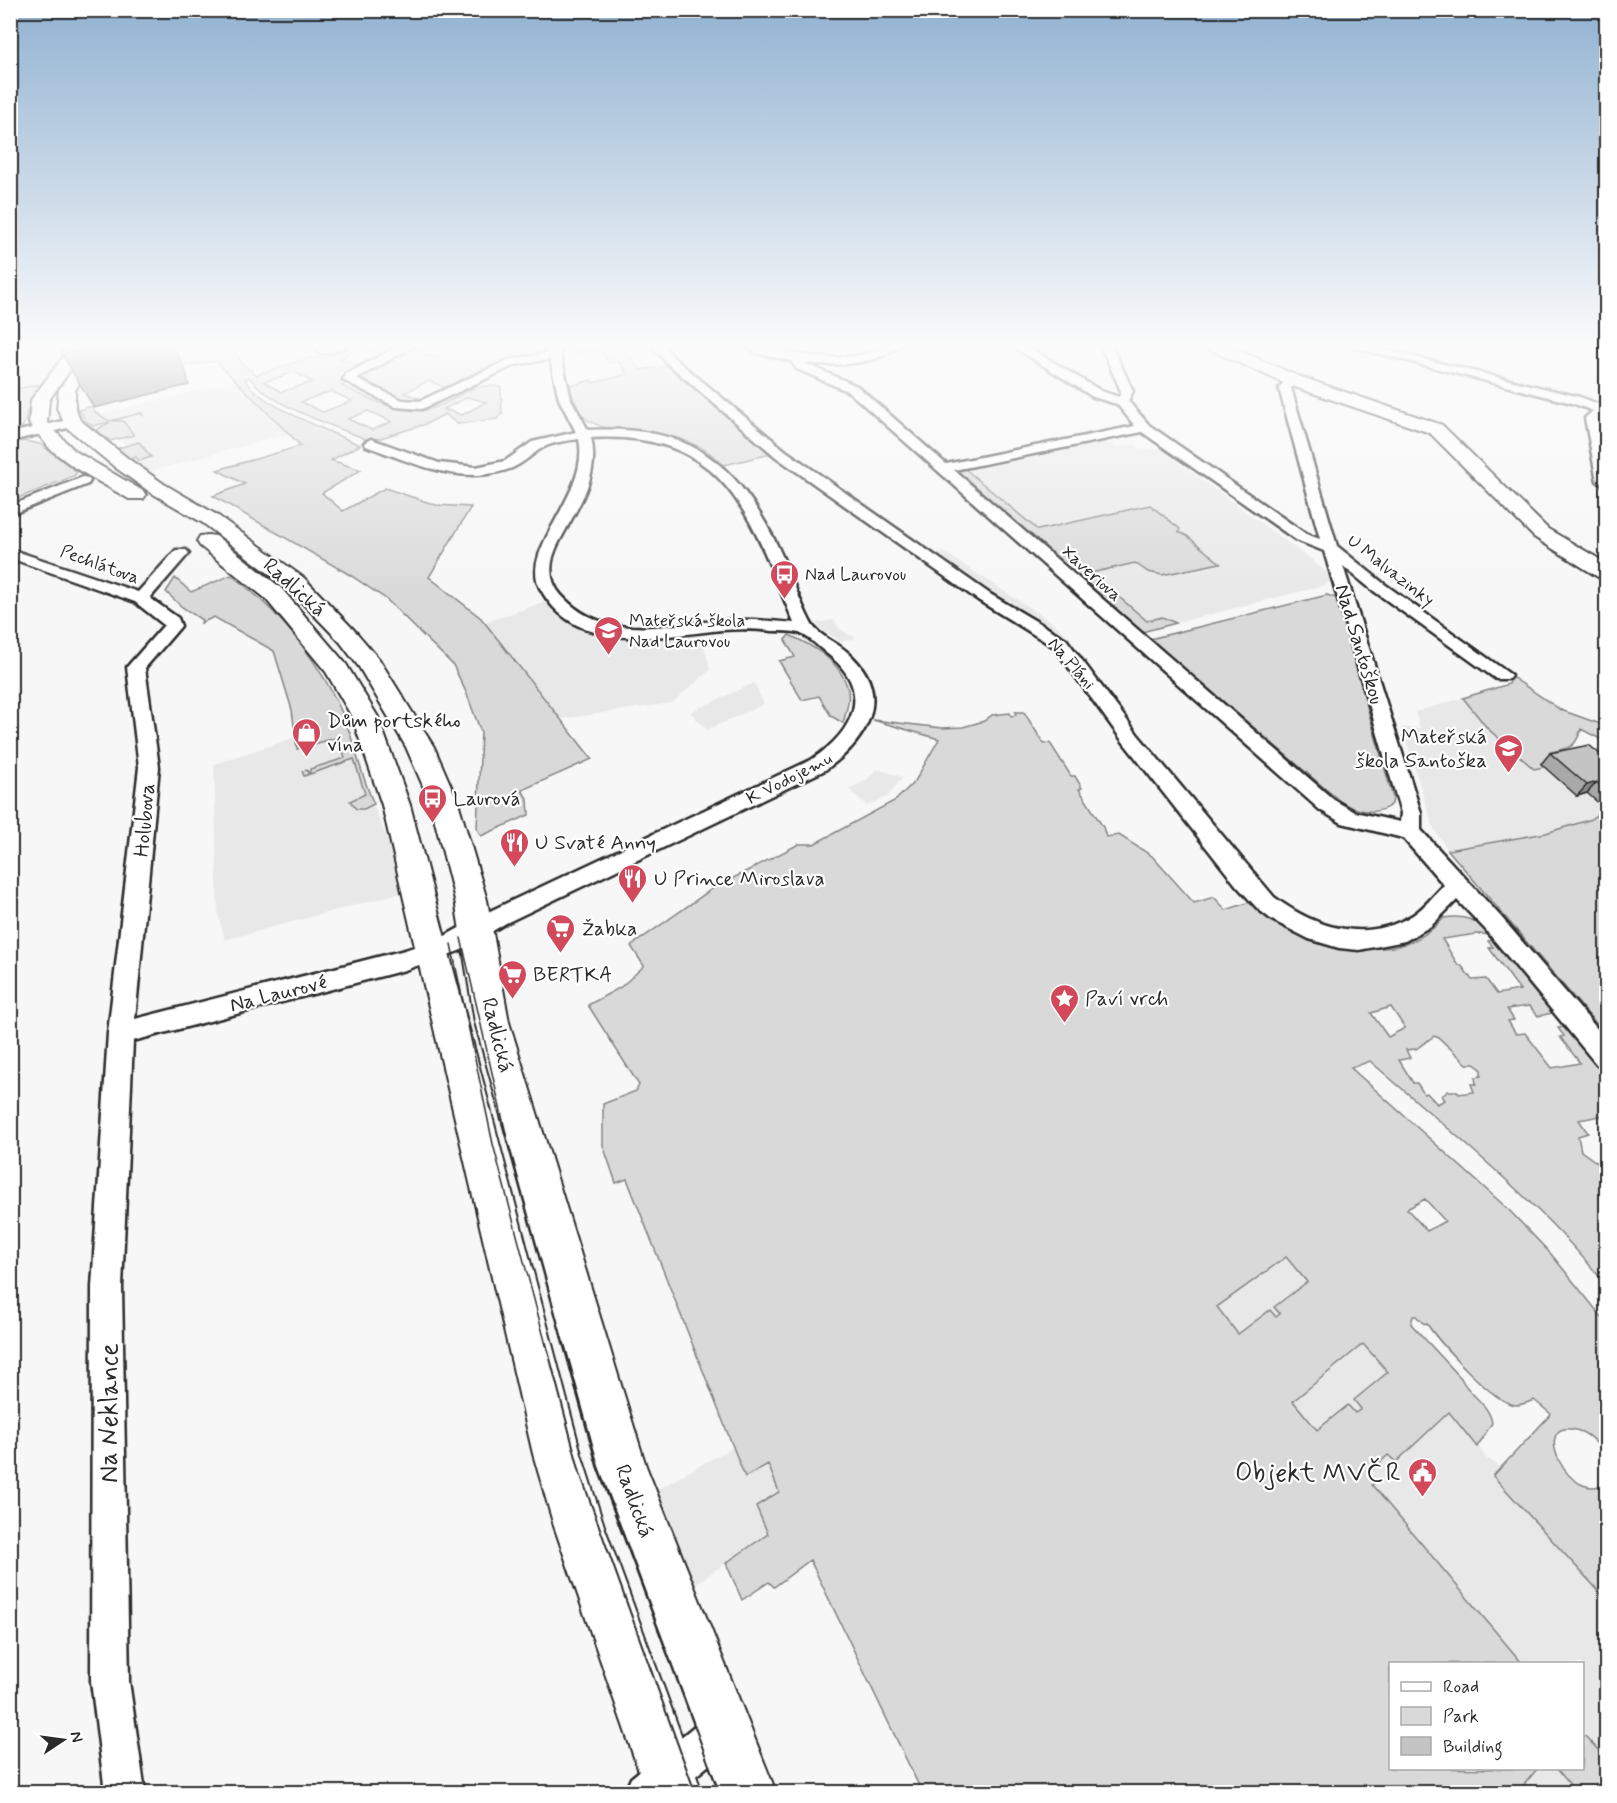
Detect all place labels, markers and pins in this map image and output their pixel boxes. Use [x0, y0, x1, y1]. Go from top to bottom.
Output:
bus stop icon: Nad Laurovou [768, 558, 800, 600]
place label: Nad Laurovou [805, 563, 906, 587]
place label: Mateřská škola Nad Laurovou [629, 609, 745, 654]
school or university icon: Mateřská škola Nad Laurovou [592, 614, 624, 656]
place label: Dům portského vína [327, 707, 461, 759]
shop icon: Dům portského vína [290, 716, 322, 758]
place label: Mateřská škola Santoška [1355, 723, 1487, 775]
school or university icon: Mateřská škola Santoška [1492, 732, 1524, 774]
bus stop icon: Laurová [416, 782, 448, 824]
place label: Laurová [453, 785, 521, 813]
restaurant icon: U Svaté Anny [498, 826, 530, 868]
place label: U Svaté Anny [535, 829, 656, 857]
restaurant icon: U Prince Miroslava [617, 862, 649, 904]
place label: U Prince Miroslava [654, 865, 825, 893]
supermarket icon: Žabka [545, 912, 577, 954]
place label: Žabka [582, 915, 637, 943]
supermarket icon: BERTKA [496, 958, 528, 1000]
place label: BERTKA [533, 961, 612, 989]
place icon: Paví vrch [1048, 982, 1080, 1024]
place label: Paví vrch [1085, 985, 1168, 1013]
public building icon: Objekt MVČR [1406, 1456, 1438, 1498]
place label: Objekt MVČR [1235, 1457, 1401, 1491]

